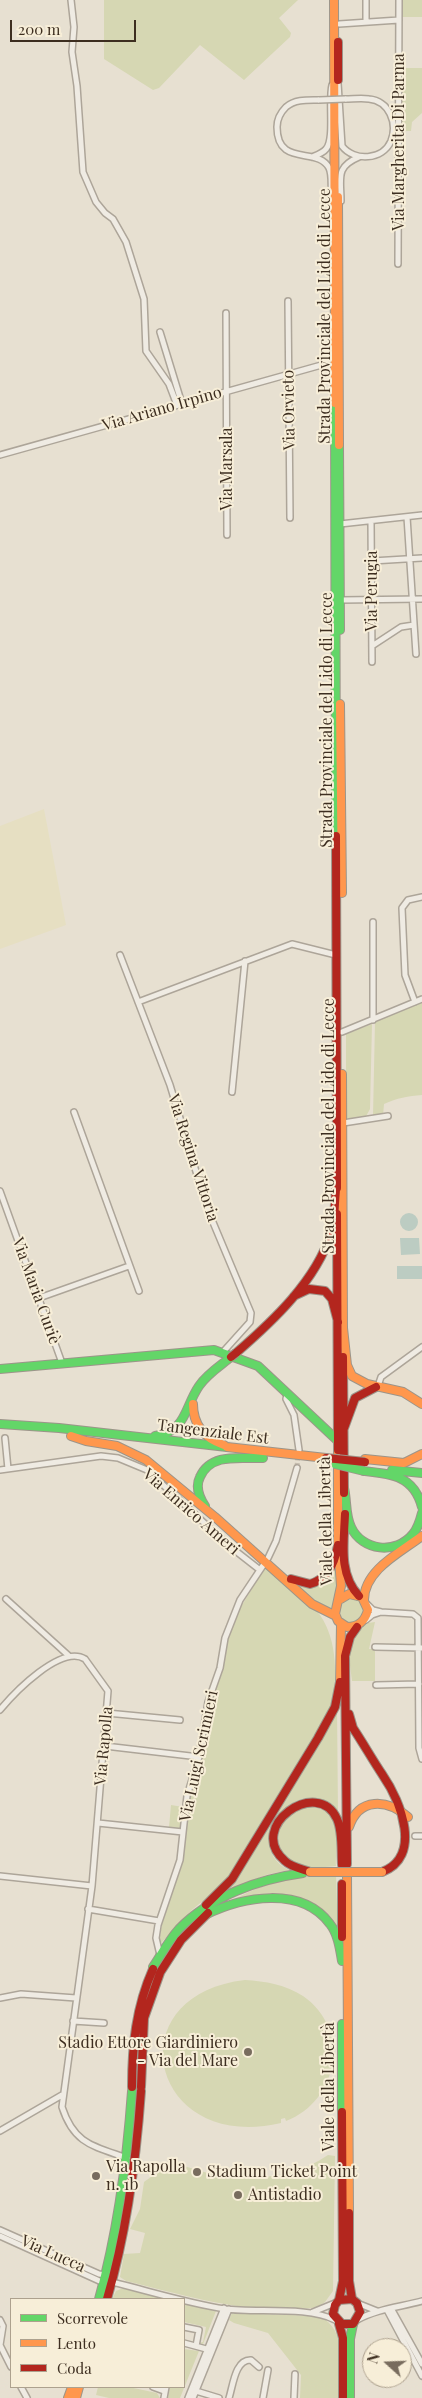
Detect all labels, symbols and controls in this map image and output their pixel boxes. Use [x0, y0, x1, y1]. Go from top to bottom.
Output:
scale bar [12, 10, 139, 42]
text: 200 m [18, 19, 60, 39]
street label: Via Margherita Di Parma [389, 53, 409, 231]
street label: Strada Provinciale del Lido di Lecce [315, 188, 335, 444]
street label: Via Orvieto [279, 370, 299, 450]
street label: Via Ariano Irpino [100, 383, 224, 435]
street label: Via Marsala [217, 428, 237, 510]
street label: Via Perugia [362, 550, 382, 632]
street label: Strada Provinciale del Lido di Lecce [317, 592, 337, 848]
street label: Strada Provinciale del Lido di Lecce [319, 998, 339, 1254]
street label: Via Regina Vittoria [163, 1092, 223, 1224]
street label: Via Maria Curiè [8, 1235, 64, 1347]
street label: Tangenziale Est [156, 1416, 270, 1448]
street label: Viale della Libertà [315, 1456, 337, 1586]
street label: Via Enrico Ameri [139, 1465, 243, 1559]
street label: Via Luigi Scrimieri [176, 1689, 222, 1823]
street label: Via Rapolla [91, 1705, 117, 1787]
street label: Viale della Libertà [319, 2022, 339, 2152]
place label: Stadio Ettore Giardiniero - Via del Mare [58, 2033, 238, 2071]
marker: Stadio Ettore Giardiniero - Via del Mare [242, 2046, 254, 2058]
place label: Via Rapolla n. 1b [106, 2157, 186, 2195]
place label: Stadium Ticket Point [207, 2162, 357, 2182]
marker: Stadium Ticket Point [191, 2166, 203, 2178]
marker: Via Rapolla n. 1b [90, 2170, 102, 2182]
place label: Antistadio [248, 2185, 322, 2205]
marker: Antistadio [232, 2189, 244, 2201]
street label: Via Lucca [18, 2231, 88, 2277]
legend [10, 2298, 185, 2388]
text: Scorrevole [57, 2308, 128, 2328]
text: Lento [57, 2333, 96, 2353]
north arrow [362, 2338, 412, 2388]
text: N [363, 2350, 384, 2366]
text: Coda [57, 2358, 92, 2378]

